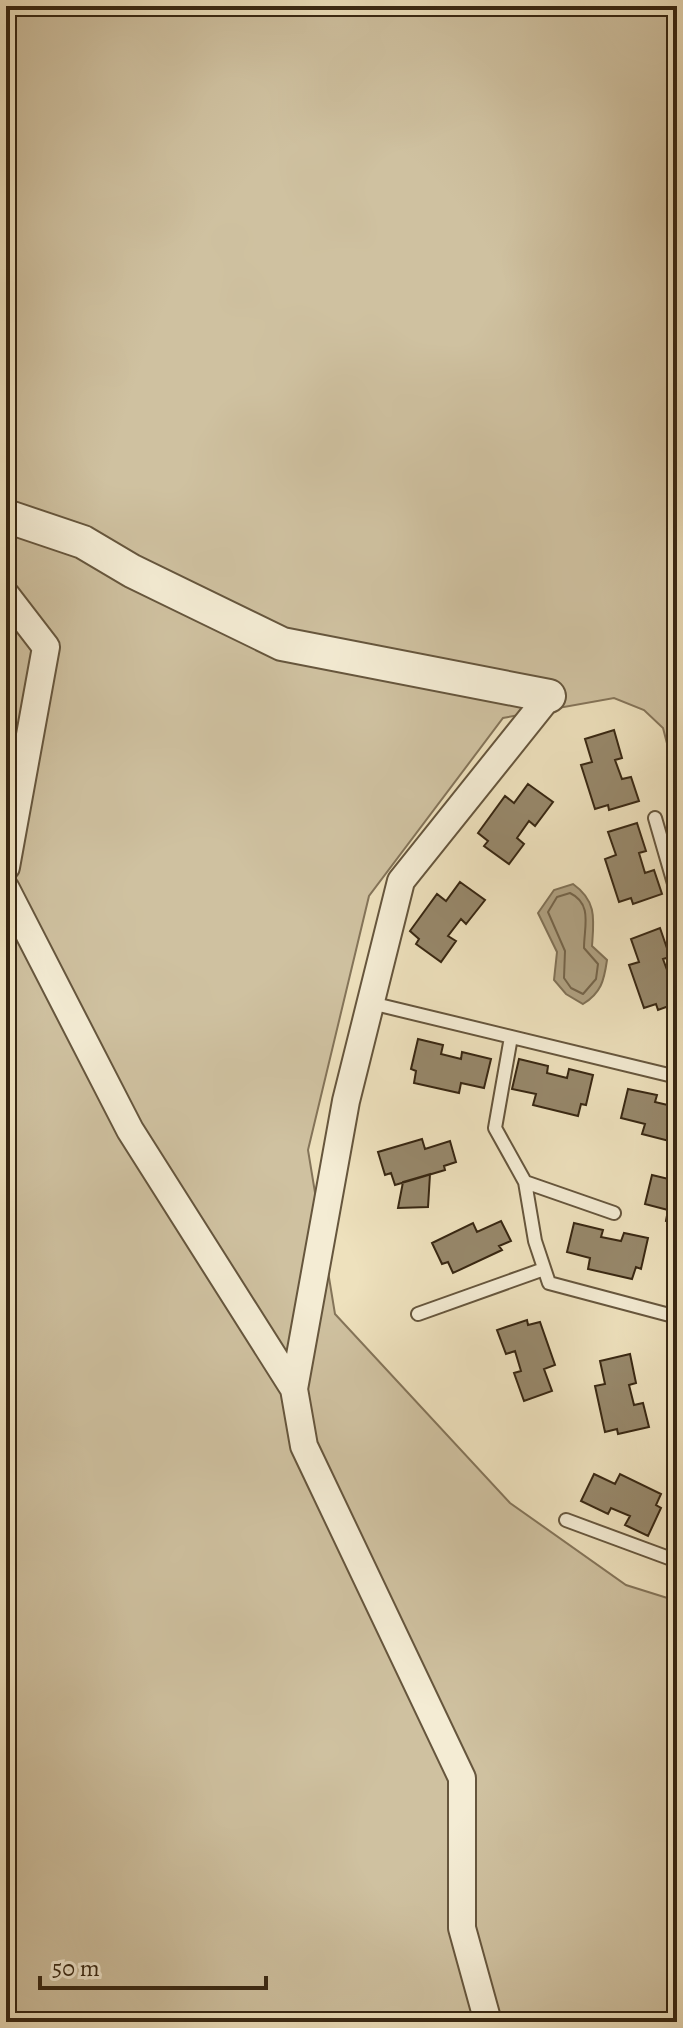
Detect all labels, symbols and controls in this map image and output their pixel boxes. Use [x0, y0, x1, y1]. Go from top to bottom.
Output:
scale bar [40, 1940, 266, 1990]
text: 50 m [52, 1952, 100, 1984]

